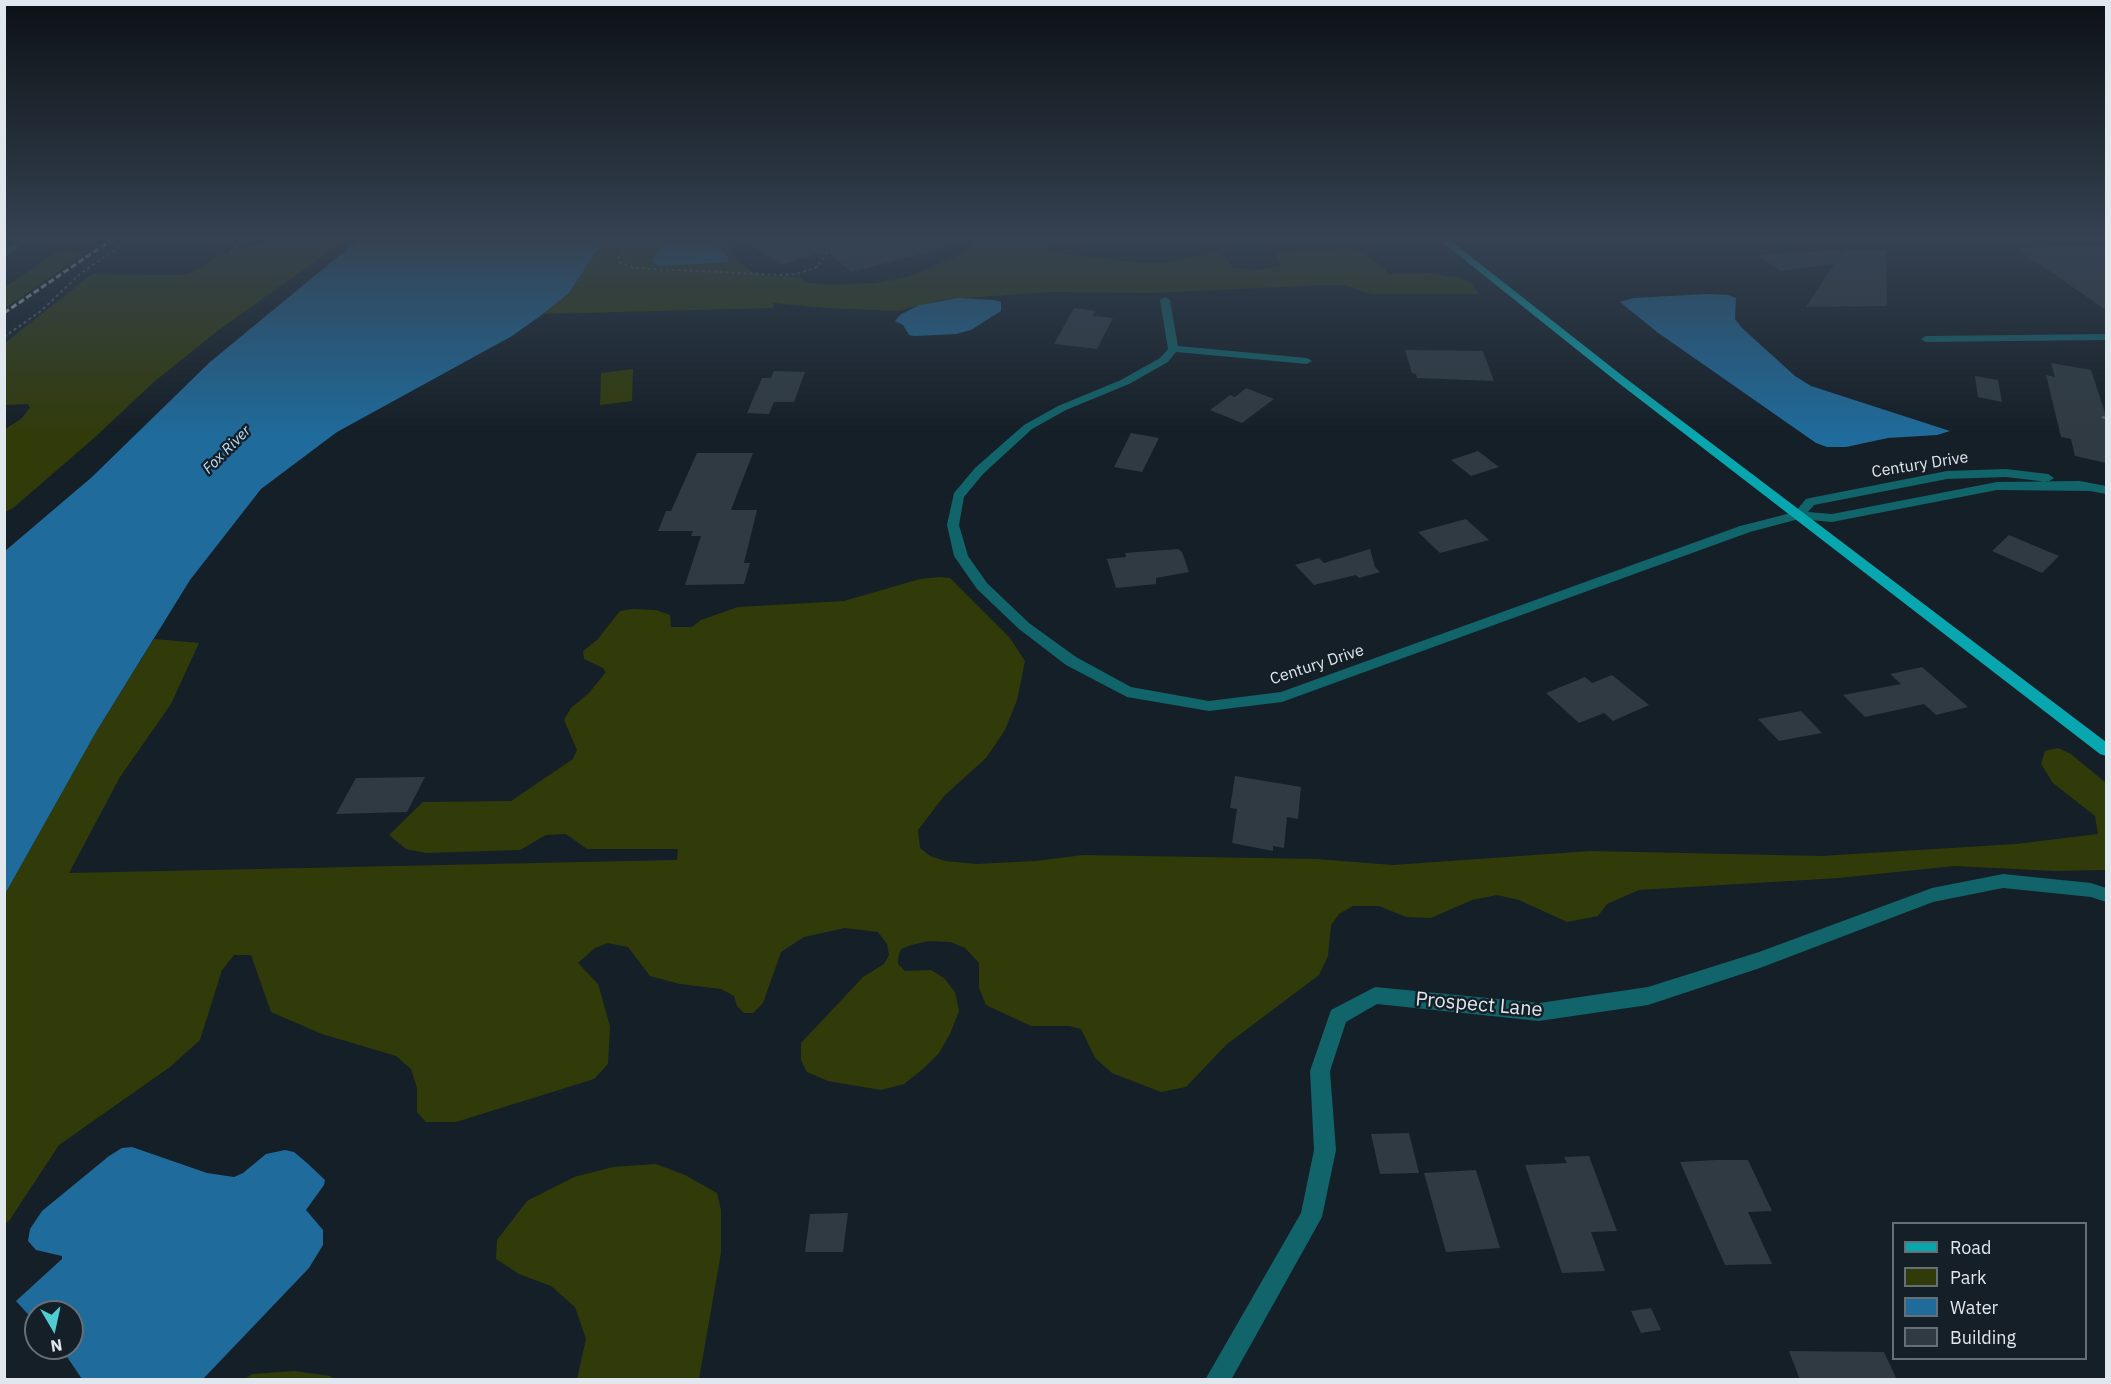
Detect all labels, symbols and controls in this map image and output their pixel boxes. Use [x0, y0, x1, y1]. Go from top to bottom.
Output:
water label: Fox River [199, 422, 255, 478]
street label: Century Drive [1870, 448, 1970, 482]
street label: Century Drive [1268, 641, 1366, 689]
street label: Prospect Lane [1414, 987, 1544, 1023]
legend [1892, 1222, 2087, 1360]
text: Road [1950, 1236, 1991, 1259]
text: Park [1950, 1266, 1986, 1289]
text: Water [1950, 1296, 1998, 1319]
north arrow [24, 1300, 84, 1360]
text: Building [1950, 1326, 2016, 1349]
text: N [49, 1335, 64, 1357]

